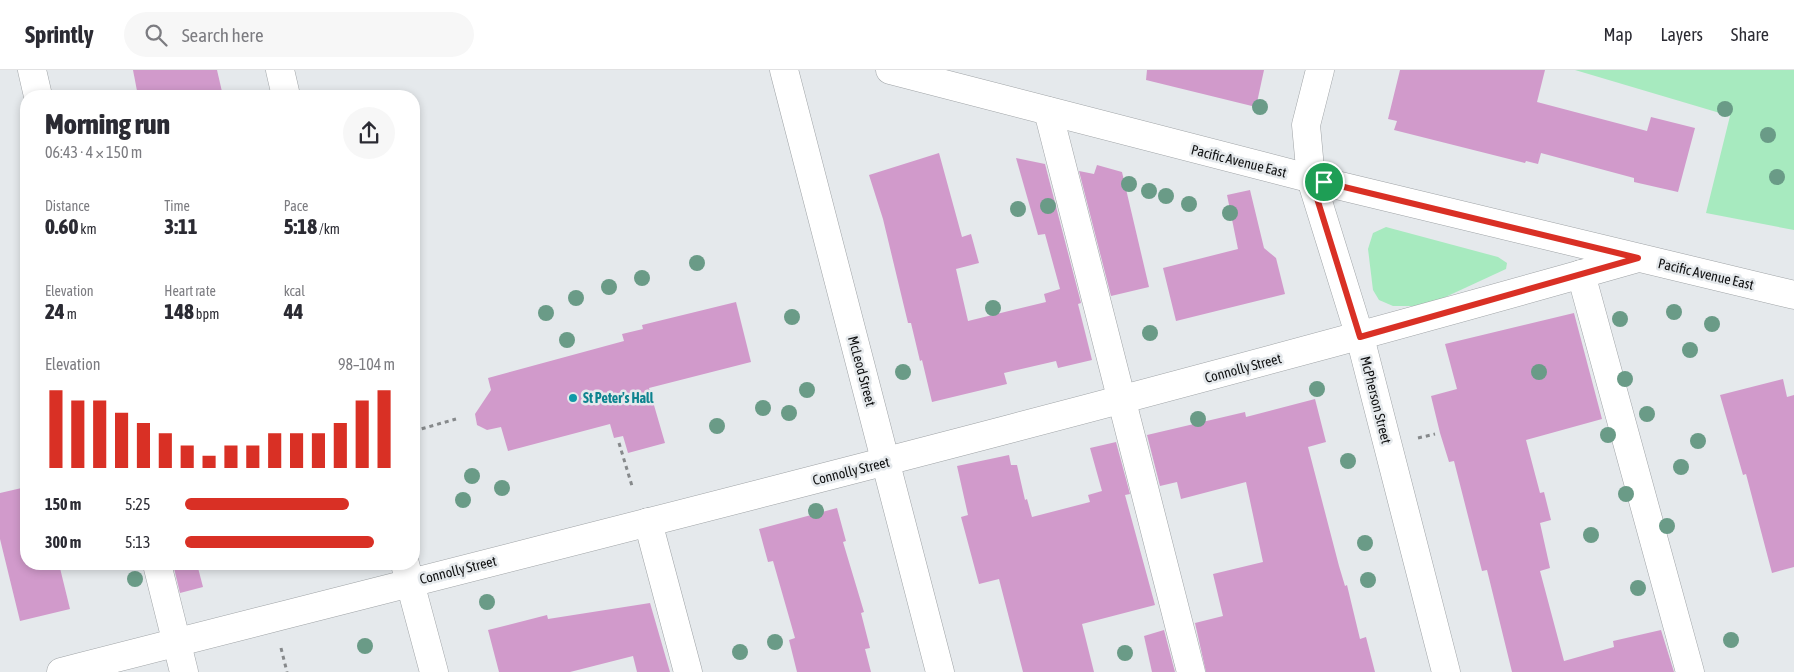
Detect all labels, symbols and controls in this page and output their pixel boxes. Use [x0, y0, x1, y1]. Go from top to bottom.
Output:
search box [124, 12, 474, 57]
text: Sprintly [25, 21, 94, 48]
icon: search [142, 21, 170, 49]
text: Search here [182, 24, 264, 46]
text: Map [1603, 24, 1632, 45]
text: Layers [1660, 24, 1703, 45]
text: Share [1731, 24, 1769, 45]
button: share [343, 107, 395, 159]
text: Morning run [45, 108, 170, 140]
street label: Pacific Avenue East [1190, 141, 1288, 181]
text: 06:43 · 4 × 150 m [45, 143, 142, 161]
pin [1303, 161, 1345, 203]
icon: arrive [1310, 168, 1338, 196]
text: Distance [45, 198, 90, 214]
text: Time [164, 198, 190, 214]
text: Pace [284, 198, 308, 214]
text: 0.60 [45, 214, 78, 238]
text: 3:11 [164, 214, 198, 238]
text: 5:18 [284, 214, 317, 238]
text: km [78, 221, 97, 237]
text: /km [317, 221, 340, 237]
street label: Pacific Avenue East [1657, 255, 1755, 293]
text: Elevation [45, 283, 94, 299]
text: Heart rate [164, 283, 216, 299]
text: kcal [284, 283, 305, 299]
text: 24 [45, 299, 65, 323]
text: 148 [164, 299, 194, 323]
text: 44 [284, 299, 303, 323]
text: m [65, 306, 77, 322]
text: bpm [194, 306, 219, 322]
street label: McLeod Street [845, 334, 879, 408]
street label: Connolly Street [1203, 350, 1283, 386]
text: Elevation [45, 355, 100, 373]
text: 98–104 m [338, 355, 395, 373]
street label: McPherson Street [1357, 355, 1395, 445]
place label: St Peter's Hall [583, 390, 654, 406]
marker: St Peter's Hall [567, 392, 579, 404]
street label: Connolly Street [811, 454, 891, 488]
text: 150 m [45, 495, 81, 513]
text: 5:25 [125, 495, 150, 513]
text: 300 m [45, 533, 81, 551]
text: 5:13 [125, 533, 150, 551]
street label: Connolly Street [418, 553, 498, 587]

